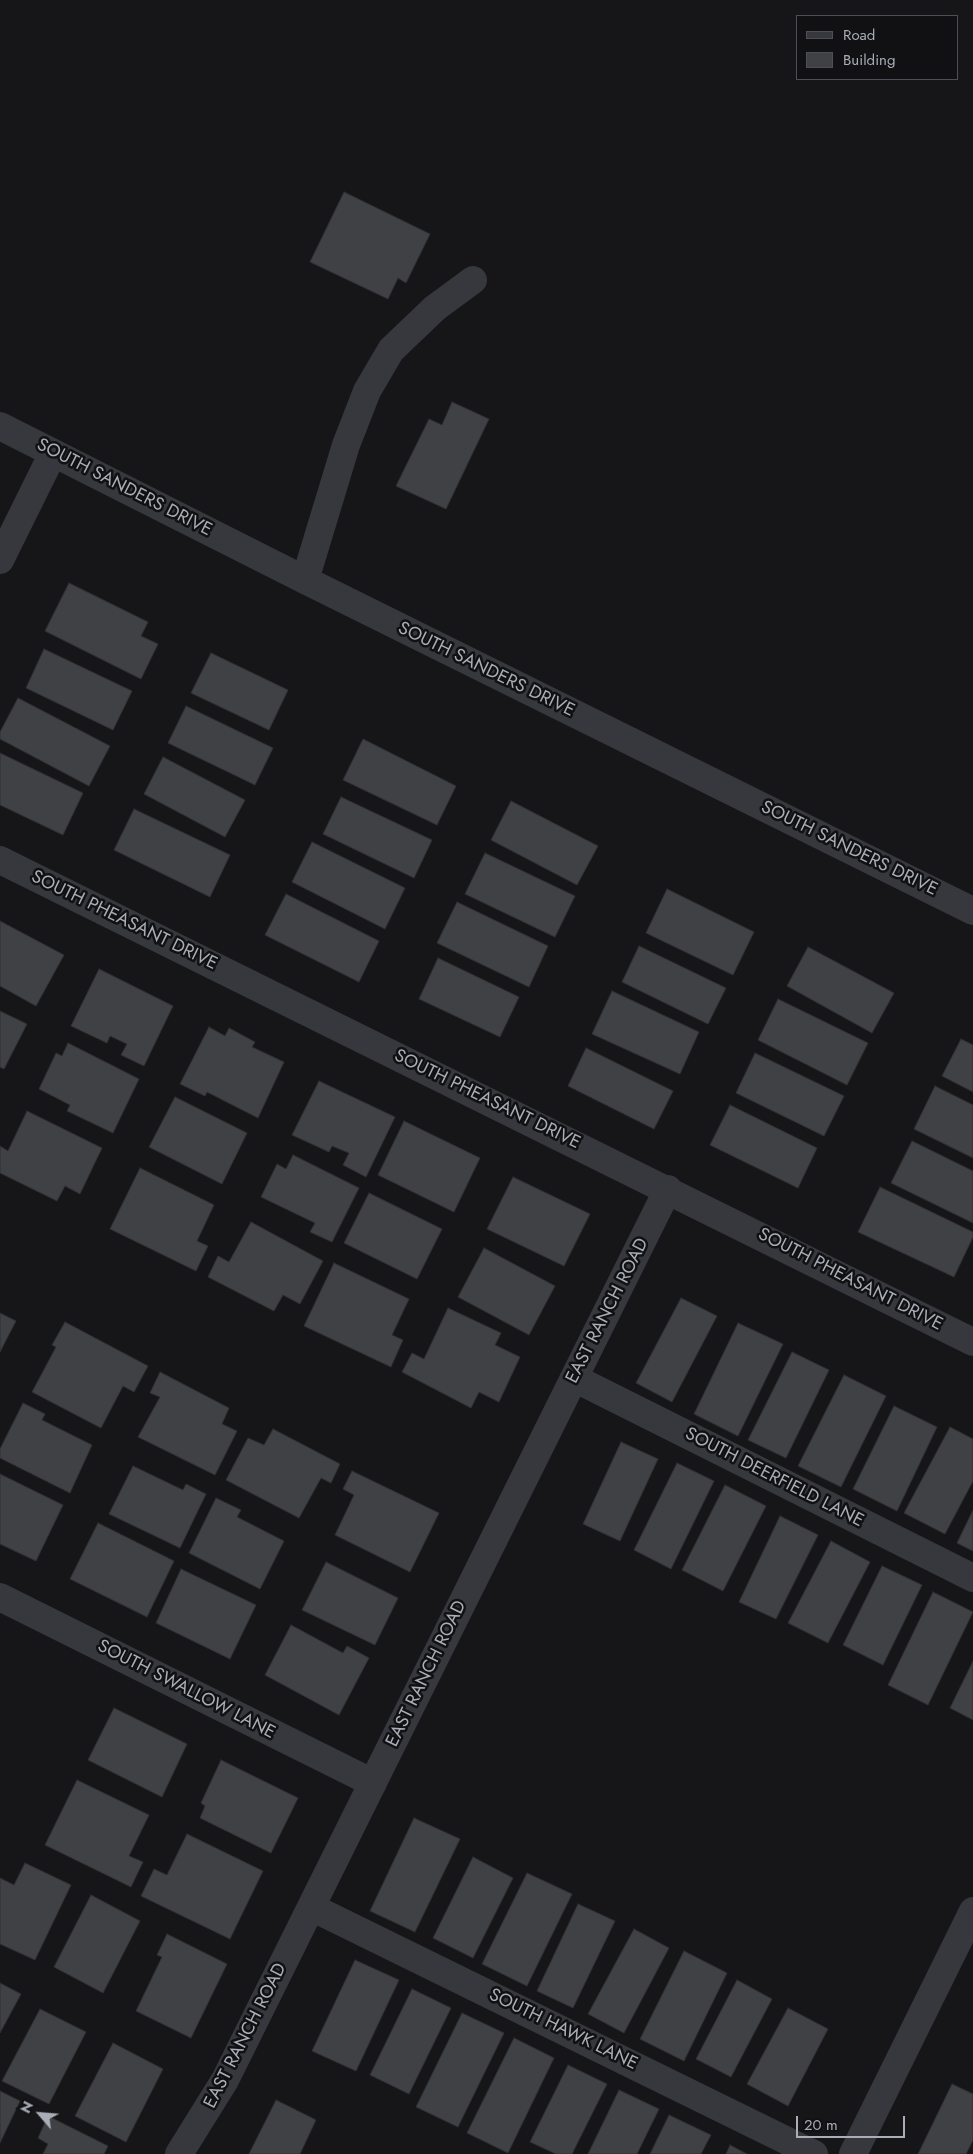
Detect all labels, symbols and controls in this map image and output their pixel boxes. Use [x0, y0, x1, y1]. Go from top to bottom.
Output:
legend [796, 15, 958, 80]
text: Road [843, 24, 875, 46]
text: Building [843, 49, 895, 71]
street label: SOUTH SANDERS DRIVE [33, 434, 215, 542]
street label: SOUTH SANDERS DRIVE [394, 618, 578, 722]
street label: SOUTH SANDERS DRIVE [757, 797, 941, 901]
street label: SOUTH PHEASANT DRIVE [27, 866, 221, 976]
street label: SOUTH PHEASANT DRIVE [390, 1045, 584, 1155]
street label: SOUTH PHEASANT DRIVE [754, 1224, 946, 1336]
street label: EAST RANCH ROAD [562, 1235, 654, 1387]
street label: SOUTH DEERFIELD LANE [681, 1424, 867, 1532]
street label: EAST RANCH ROAD [382, 1597, 472, 1751]
street label: SOUTH SWALLOW LANE [93, 1636, 279, 1744]
street label: EAST RANCH ROAD [200, 1960, 292, 2112]
street label: SOUTH HAWK LANE [485, 1985, 641, 2075]
north arrow [15, 2089, 65, 2139]
text: N [15, 2098, 38, 2117]
scale bar [798, 2106, 907, 2138]
text: 20 m [804, 2114, 838, 2136]

